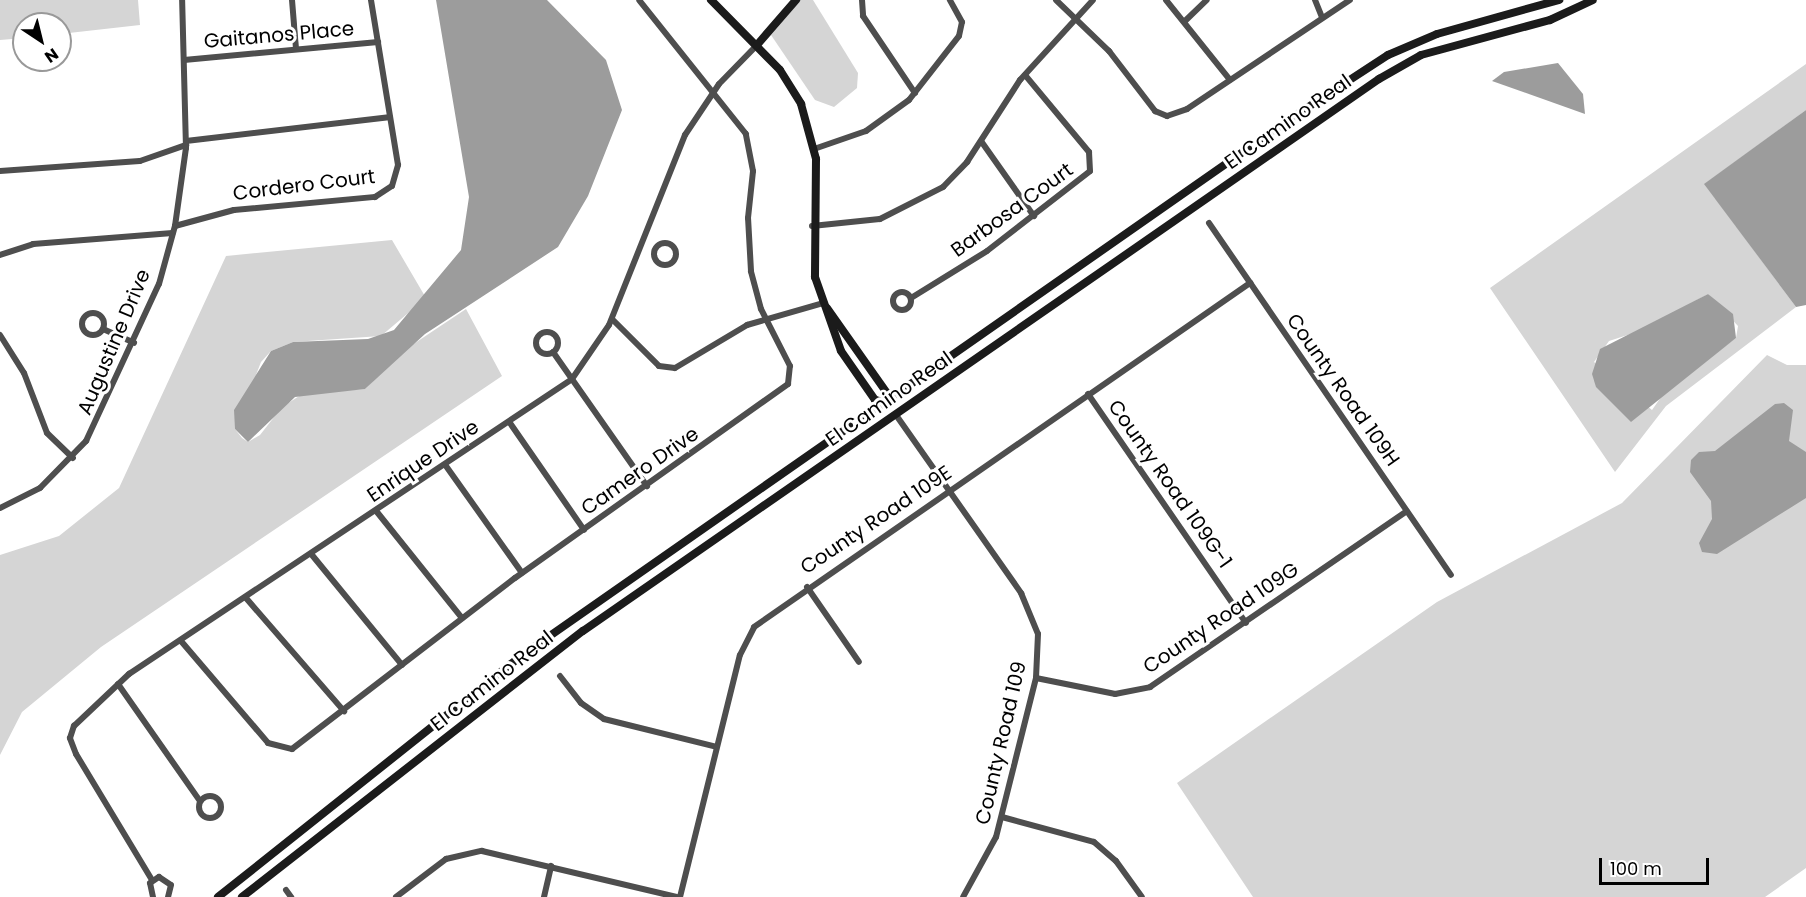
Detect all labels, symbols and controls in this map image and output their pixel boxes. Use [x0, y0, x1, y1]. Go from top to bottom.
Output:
north arrow [12, 12, 72, 72]
street label: Gaitanos Place [203, 16, 355, 54]
text: N [40, 43, 63, 68]
street label: El Camino Real [1220, 69, 1356, 175]
street label: Barbosa Court [946, 158, 1078, 262]
street label: Cordero Court [232, 164, 376, 206]
street label: Augustine Drive [72, 266, 156, 418]
street label: County Road 109H [1281, 309, 1405, 471]
street label: El Camino Real [821, 346, 957, 452]
street label: County Road 109G-1 [1103, 395, 1237, 573]
street label: Enrique Drive [363, 415, 483, 507]
street label: Camero Drive [577, 422, 703, 520]
street label: County Road 109E [796, 461, 956, 579]
street label: County Road 109G [1139, 557, 1303, 679]
street label: El Camino Real [426, 626, 558, 736]
street label: County Road 109 [971, 659, 1031, 827]
scale bar [1602, 846, 1712, 884]
text: 100 m [1610, 856, 1662, 881]

